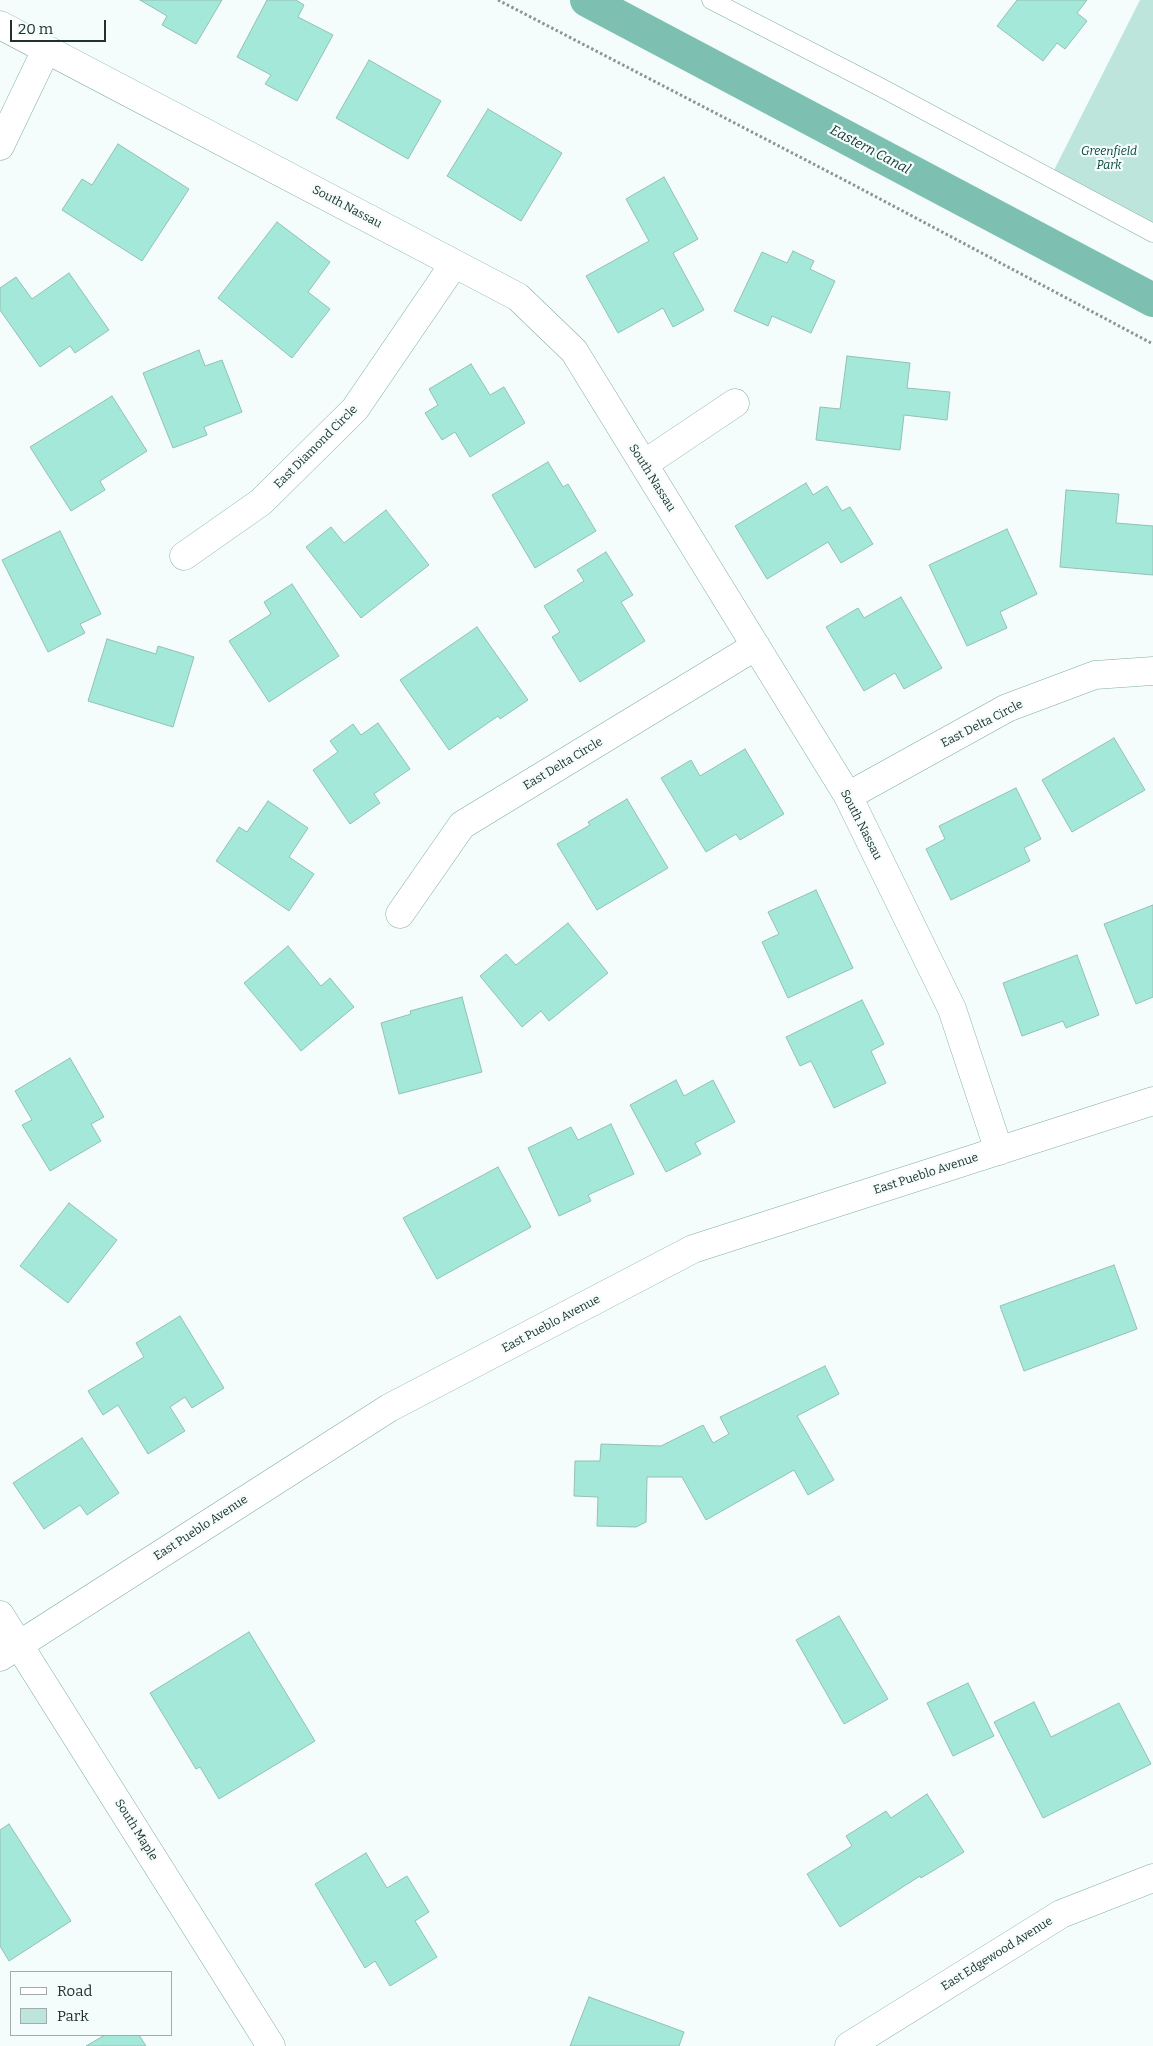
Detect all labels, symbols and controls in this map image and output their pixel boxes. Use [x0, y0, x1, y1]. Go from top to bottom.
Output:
scale bar [12, 10, 109, 42]
text: 20 m [18, 20, 53, 38]
water label: Eastern Canal [827, 122, 913, 178]
park label: Greenfield Park [1081, 145, 1137, 173]
street label: South Nassau [310, 183, 384, 231]
street label: East Diamond Circle [271, 402, 361, 492]
street label: South Nassau [626, 442, 678, 514]
street label: East Delta Circle [939, 697, 1025, 751]
street label: East Delta Circle [521, 735, 605, 793]
street label: South Nassau [837, 788, 885, 862]
street label: East Pueblo Avenue [872, 1150, 980, 1198]
street label: East Pueblo Avenue [499, 1292, 603, 1356]
street label: East Pueblo Avenue [151, 1492, 251, 1564]
street label: South Maple [111, 1797, 161, 1863]
street label: East Edgewood Avenue [939, 1914, 1055, 1994]
legend [10, 1971, 172, 2036]
text: Road [57, 1982, 92, 2000]
text: Park [57, 2007, 89, 2025]

